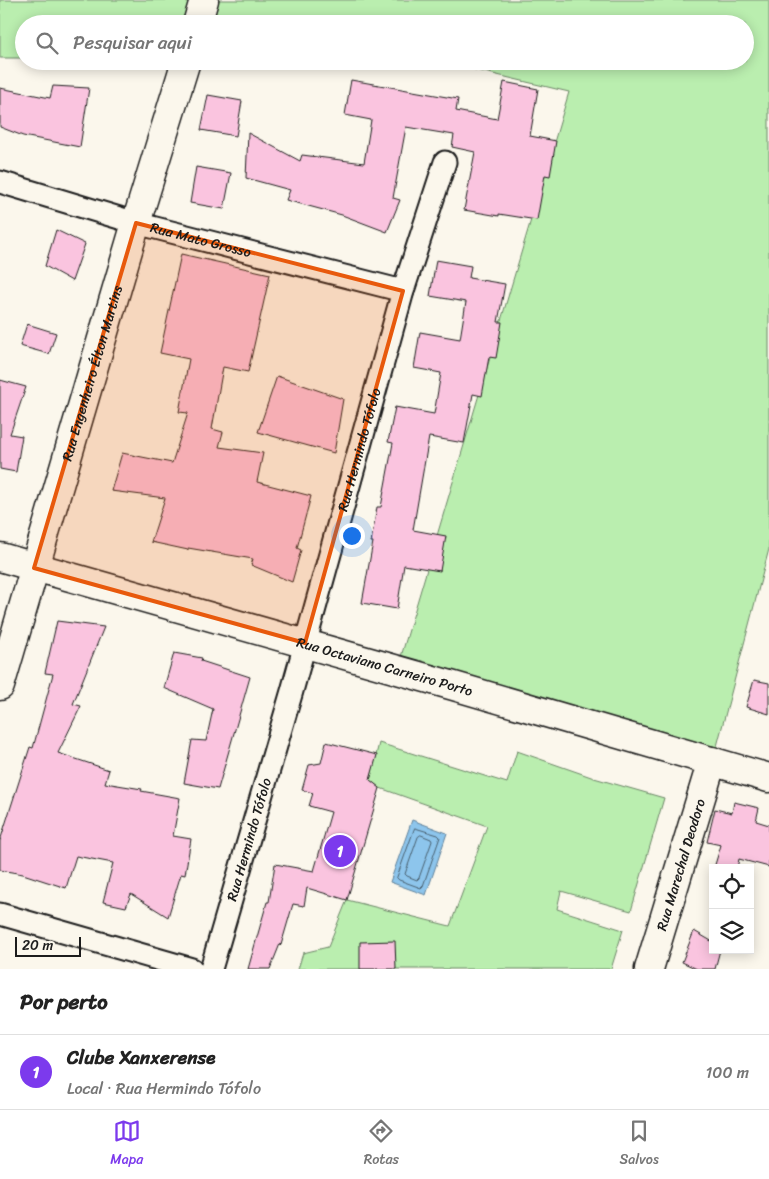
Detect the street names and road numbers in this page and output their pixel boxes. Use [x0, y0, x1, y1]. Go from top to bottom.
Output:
street label: Rua Mato Grosso [148, 215, 254, 265]
street label: Rua Engenheiro Élton Martins [55, 282, 130, 464]
street label: Rua Hermindo Tófolo [330, 385, 389, 514]
street label: Rua Octaviano Carneiro Porto [294, 630, 476, 704]
street label: Rua Hermindo Tófolo [219, 775, 279, 904]
street label: Rua Marechal Deodoro [649, 796, 713, 934]

